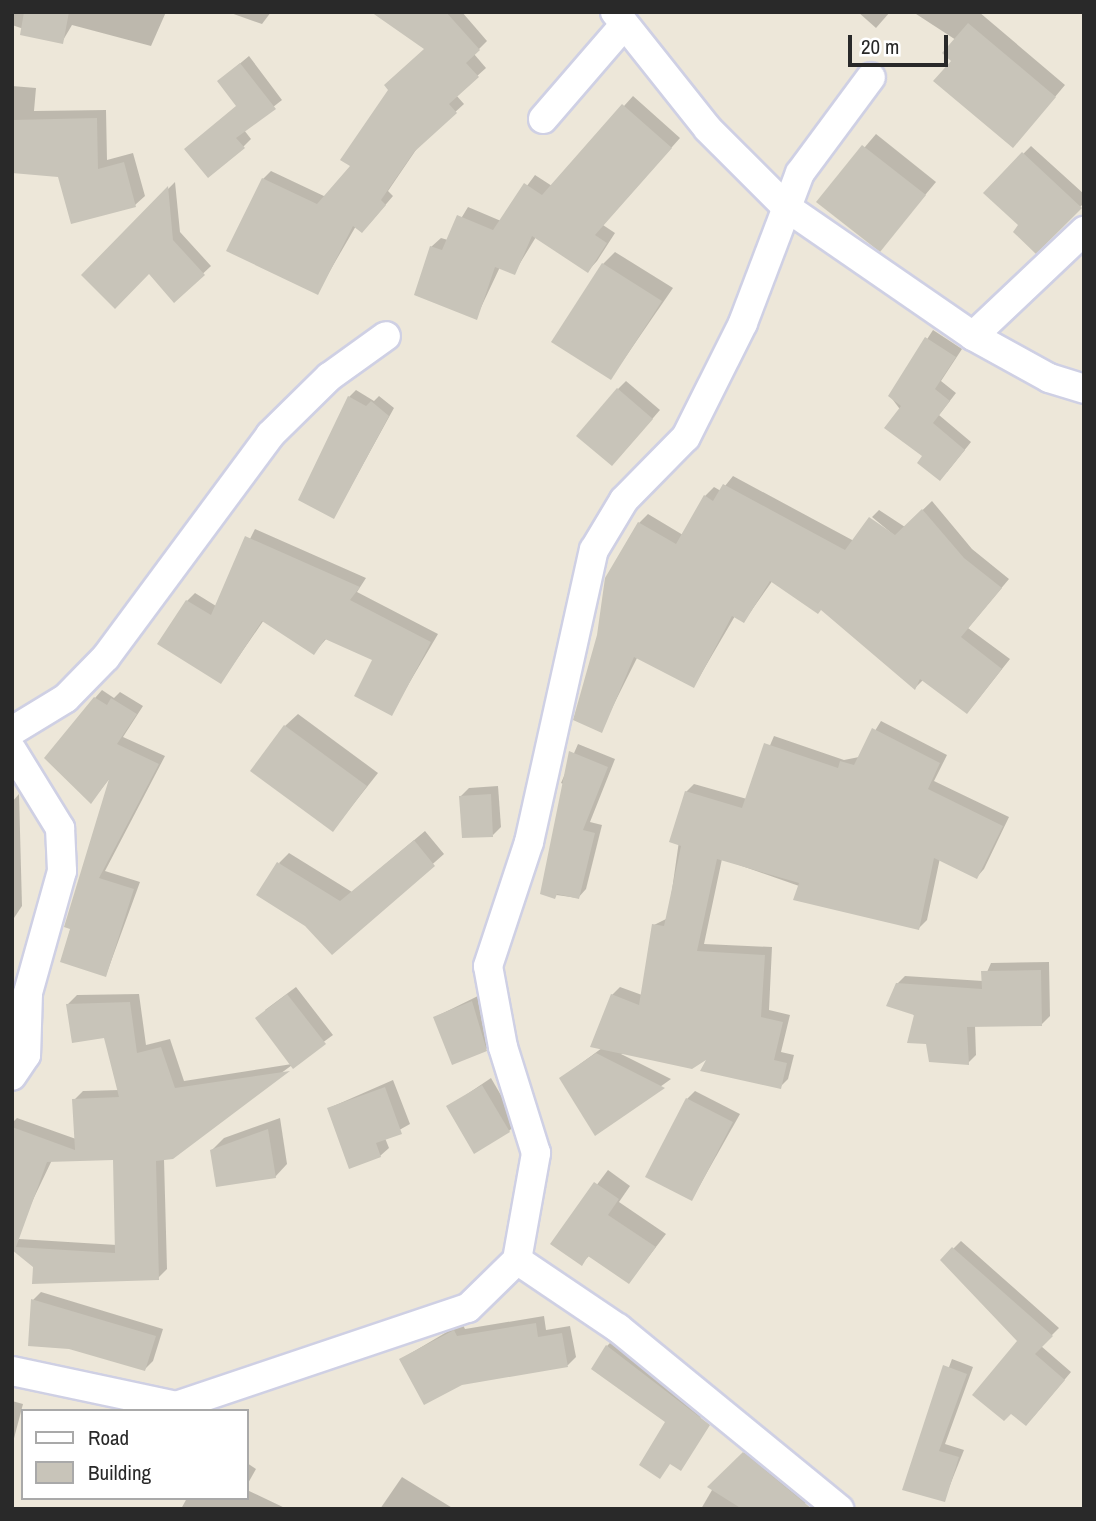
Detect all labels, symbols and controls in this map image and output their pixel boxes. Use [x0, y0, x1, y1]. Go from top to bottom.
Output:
scale bar [851, 21, 951, 65]
text: 20 m [861, 32, 899, 61]
legend [21, 1409, 248, 1500]
text: Road [88, 1423, 129, 1452]
text: Building [88, 1458, 151, 1487]

